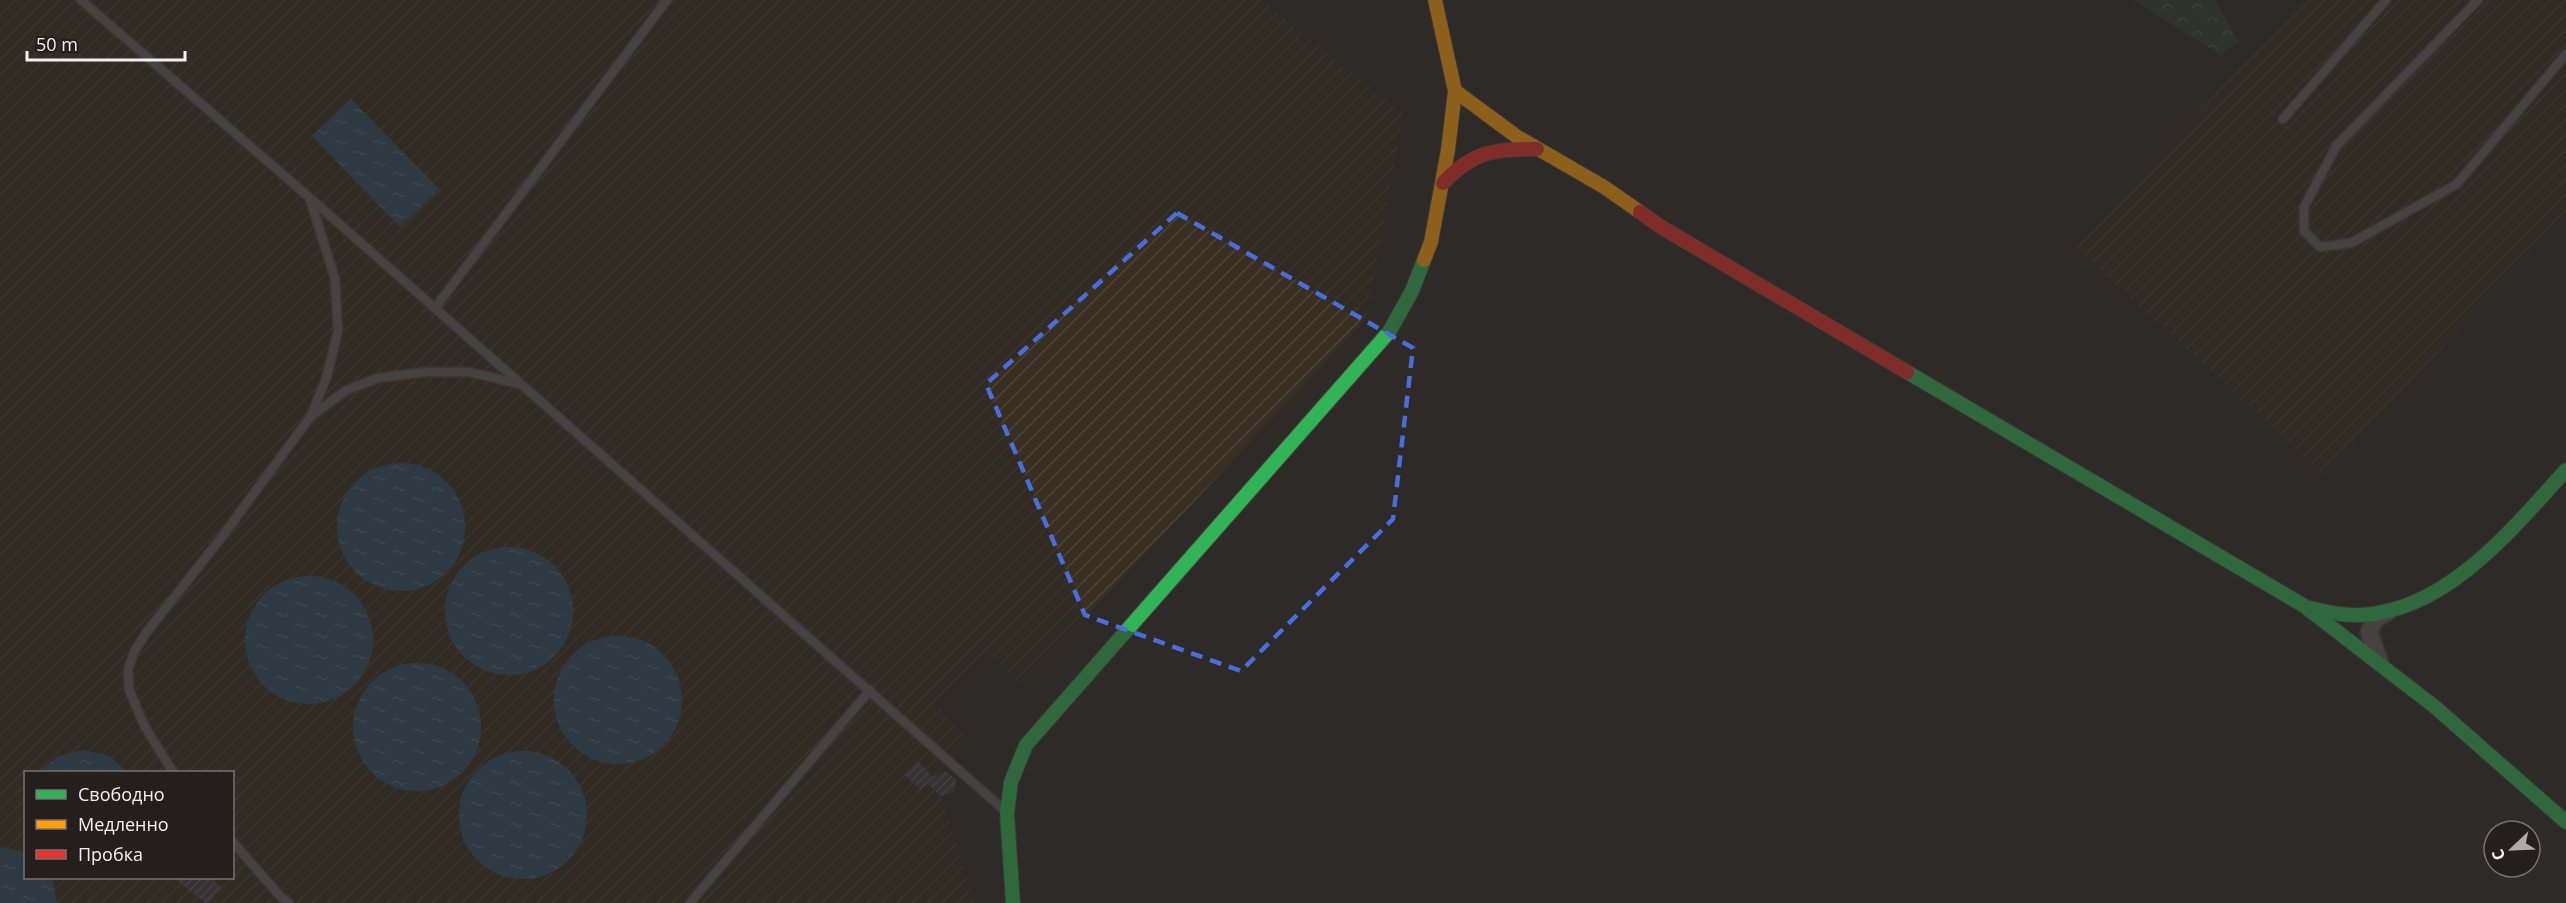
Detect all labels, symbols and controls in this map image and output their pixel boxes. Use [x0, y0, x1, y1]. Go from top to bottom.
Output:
scale bar [27, 24, 184, 62]
text: 50 m [36, 32, 78, 56]
legend [24, 771, 234, 879]
text: Свободно [78, 782, 165, 806]
text: Медленно [78, 812, 169, 836]
north arrow [2482, 819, 2542, 879]
text: Пробка [78, 842, 143, 866]
text: С [2486, 846, 2510, 864]

